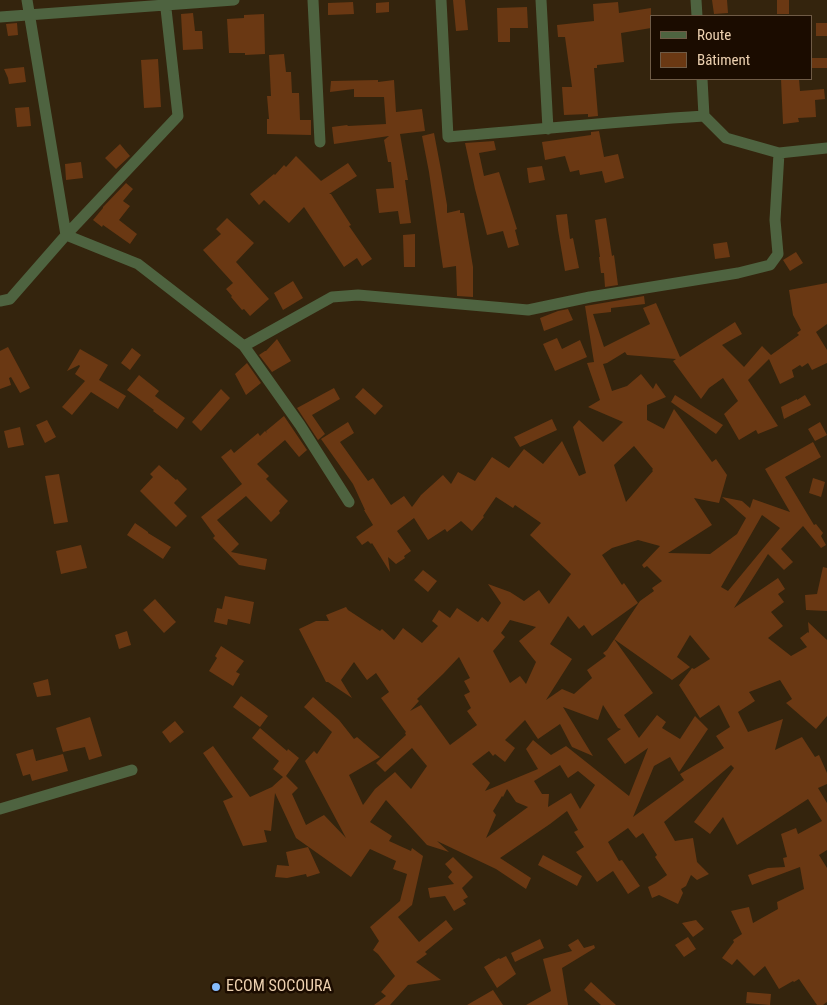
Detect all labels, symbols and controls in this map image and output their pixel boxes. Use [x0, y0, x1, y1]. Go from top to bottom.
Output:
legend [650, 15, 812, 80]
text: Route [697, 26, 731, 44]
text: Bâtiment [697, 51, 750, 69]
place label: ECOM SOCOURA [226, 977, 332, 997]
marker: ECOM SOCOURA [210, 981, 222, 993]

